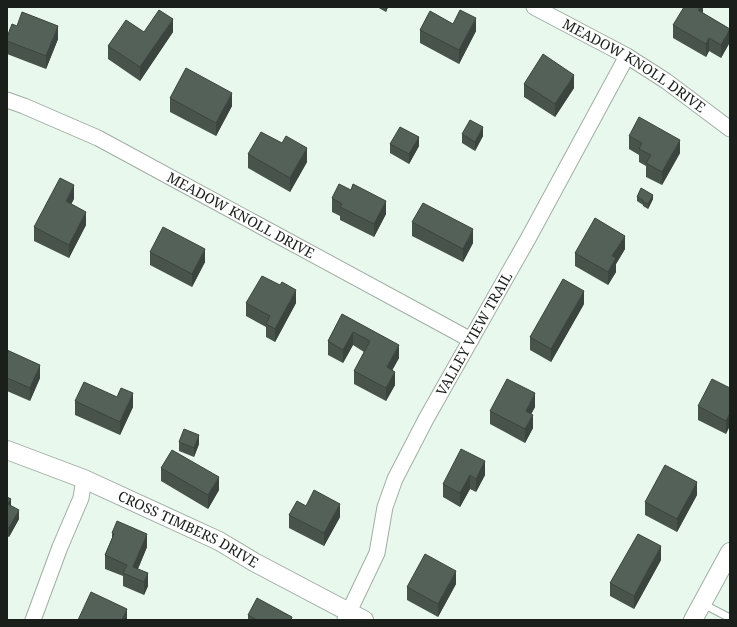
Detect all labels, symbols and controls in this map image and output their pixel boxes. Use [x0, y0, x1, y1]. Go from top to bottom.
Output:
street label: MEADOW KNOLL DRIVE [559, 14, 710, 117]
street label: MEADOW KNOLL DRIVE [164, 167, 318, 263]
street label: VALLEY VIEW TRAIL [431, 268, 516, 399]
street label: CROSS TIMBERS DRIVE [115, 486, 263, 572]

